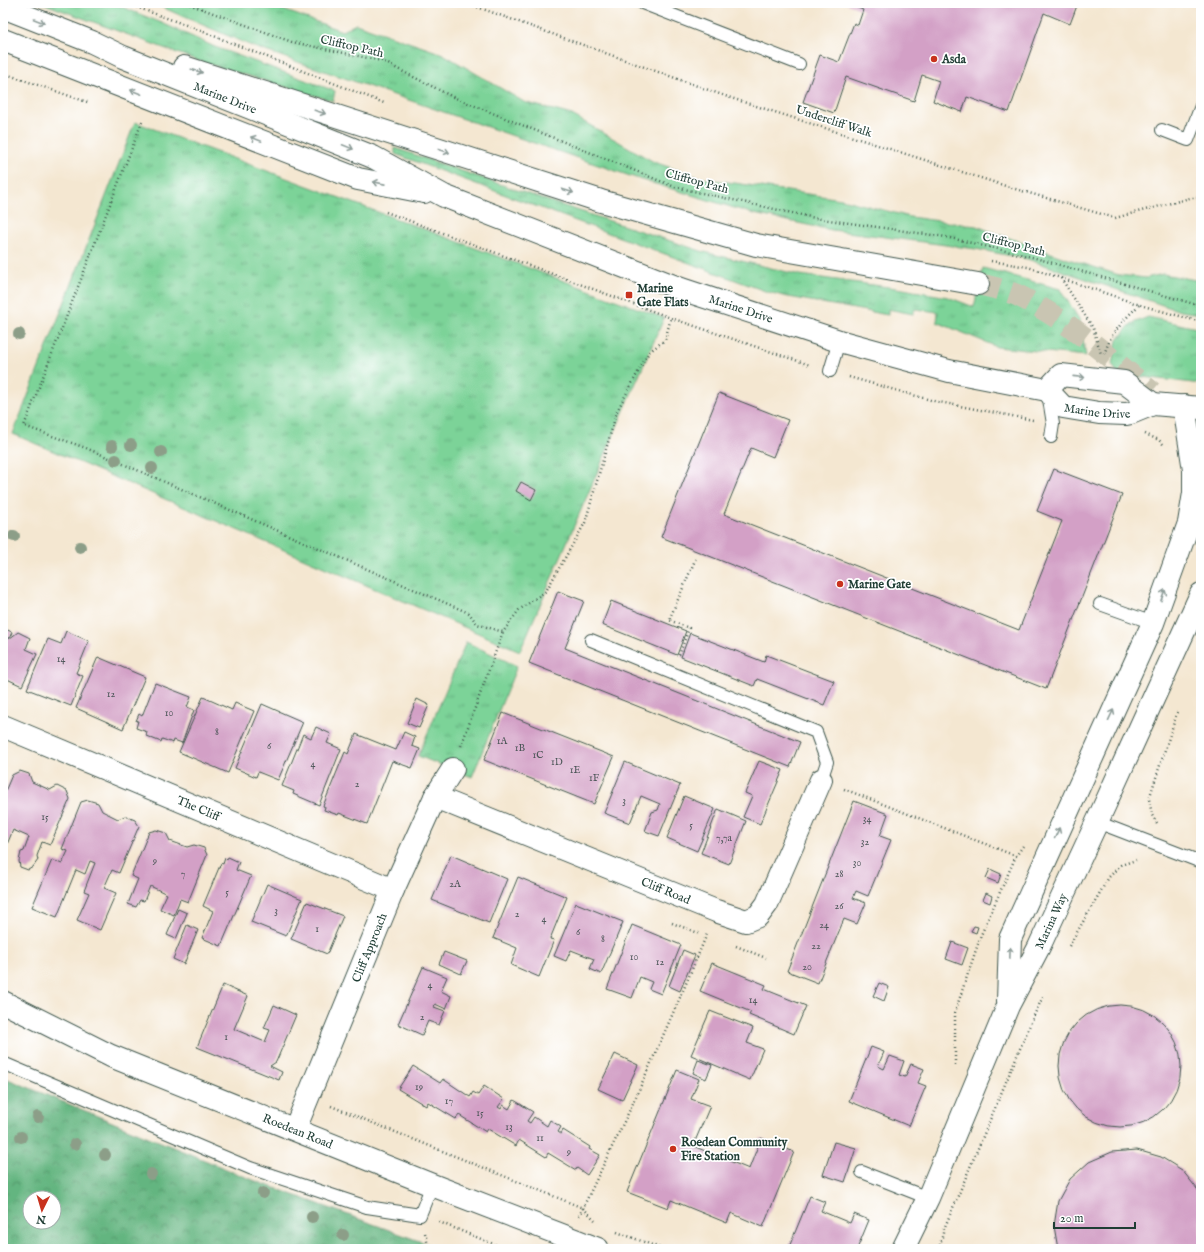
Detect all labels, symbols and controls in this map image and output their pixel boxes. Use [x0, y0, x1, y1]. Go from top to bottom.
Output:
one-way arrow [33, 18, 45, 25]
street label: Clifftop Path [319, 32, 386, 62]
place label: Asda [941, 52, 967, 67]
marker: Asda [929, 54, 939, 64]
one-way arrow [190, 68, 203, 75]
street label: Marine Drive [191, 79, 259, 118]
one-way arrow [130, 87, 142, 95]
street label: Undercliff Walk [794, 102, 875, 141]
one-way arrow [314, 109, 327, 116]
one-way arrow [251, 135, 263, 143]
one-way arrow [342, 144, 354, 152]
one-way arrow [438, 148, 451, 155]
street label: Clifftop Path [664, 166, 731, 198]
one-way arrow [372, 179, 385, 187]
one-way arrow [561, 188, 574, 195]
street label: Clifftop Path [981, 229, 1048, 261]
place label: Marine Gate Flats [637, 281, 689, 310]
marker: Marine Gate Flats [624, 290, 634, 300]
street label: Marine Drive [707, 292, 775, 327]
one-way arrow [1072, 374, 1085, 381]
street label: Marine Drive [1063, 400, 1132, 422]
place label: Marine Gate [848, 577, 911, 592]
marker: Marine Gate [835, 579, 845, 589]
one-way arrow [1159, 590, 1167, 602]
house number: 14 [57, 653, 65, 666]
house number: 12 [107, 688, 116, 701]
house number: 10 [165, 707, 173, 720]
one-way arrow [1108, 709, 1116, 721]
house number: 8 [215, 726, 219, 739]
house number: 1A [497, 735, 507, 748]
house number: 6 [267, 740, 272, 753]
house number: 1B [515, 742, 526, 755]
house number: 1C [533, 749, 543, 762]
house number: 1D [551, 756, 563, 769]
house number: 4 [311, 758, 316, 771]
house number: 1E [570, 764, 580, 777]
house number: 1F [589, 772, 600, 785]
house number: 2 [355, 778, 360, 791]
street label: The Cliff [174, 793, 224, 825]
house number: 3 [622, 795, 626, 808]
house number: 15 [41, 811, 49, 824]
house number: 34 [863, 813, 871, 826]
house number: 5 [689, 819, 693, 832]
one-way arrow [1054, 828, 1062, 840]
house number: 7,7a [716, 832, 733, 845]
house number: 32 [861, 836, 870, 849]
house number: 9 [152, 855, 157, 868]
house number: 30 [853, 857, 861, 870]
house number: 7 [181, 868, 186, 881]
house number: 28 [835, 868, 843, 881]
street label: Cliff Road [639, 874, 693, 908]
house number: 2A [449, 878, 461, 891]
house number: 5 [225, 886, 229, 899]
street label: Marina Way [1032, 891, 1071, 952]
house number: 26 [835, 900, 844, 913]
house number: 3 [274, 905, 278, 918]
house number: 2 [515, 908, 520, 921]
street label: Cliff Approach [349, 910, 391, 985]
house number: 4 [542, 913, 547, 926]
house number: 24 [819, 919, 829, 932]
house number: 1 [315, 923, 319, 936]
house number: 6 [576, 926, 581, 939]
house number: 8 [601, 933, 605, 946]
house number: 22 [811, 940, 821, 953]
one-way arrow [1006, 947, 1014, 960]
house number: 10 [630, 951, 638, 964]
house number: 12 [656, 956, 665, 969]
house number: 20 [802, 961, 812, 974]
house number: 4 [428, 979, 433, 992]
house number: 14 [749, 994, 757, 1007]
house number: 2 [420, 1011, 425, 1024]
house number: 1 [224, 1031, 228, 1044]
house number: 19 [415, 1081, 423, 1094]
house number: 17 [445, 1095, 454, 1108]
house number: 15 [476, 1107, 484, 1120]
street label: Roedean Road [260, 1111, 335, 1153]
house number: 13 [505, 1121, 513, 1134]
house number: 11 [536, 1132, 544, 1145]
place label: Roedean Community Fire Station [681, 1135, 789, 1164]
marker: Roedean Community Fire Station [668, 1144, 678, 1154]
house number: 9 [566, 1146, 571, 1159]
north arrow [22, 1190, 62, 1230]
scale bar [1054, 1204, 1135, 1230]
text: 20 m [1060, 1211, 1083, 1226]
text: N [35, 1212, 48, 1226]

